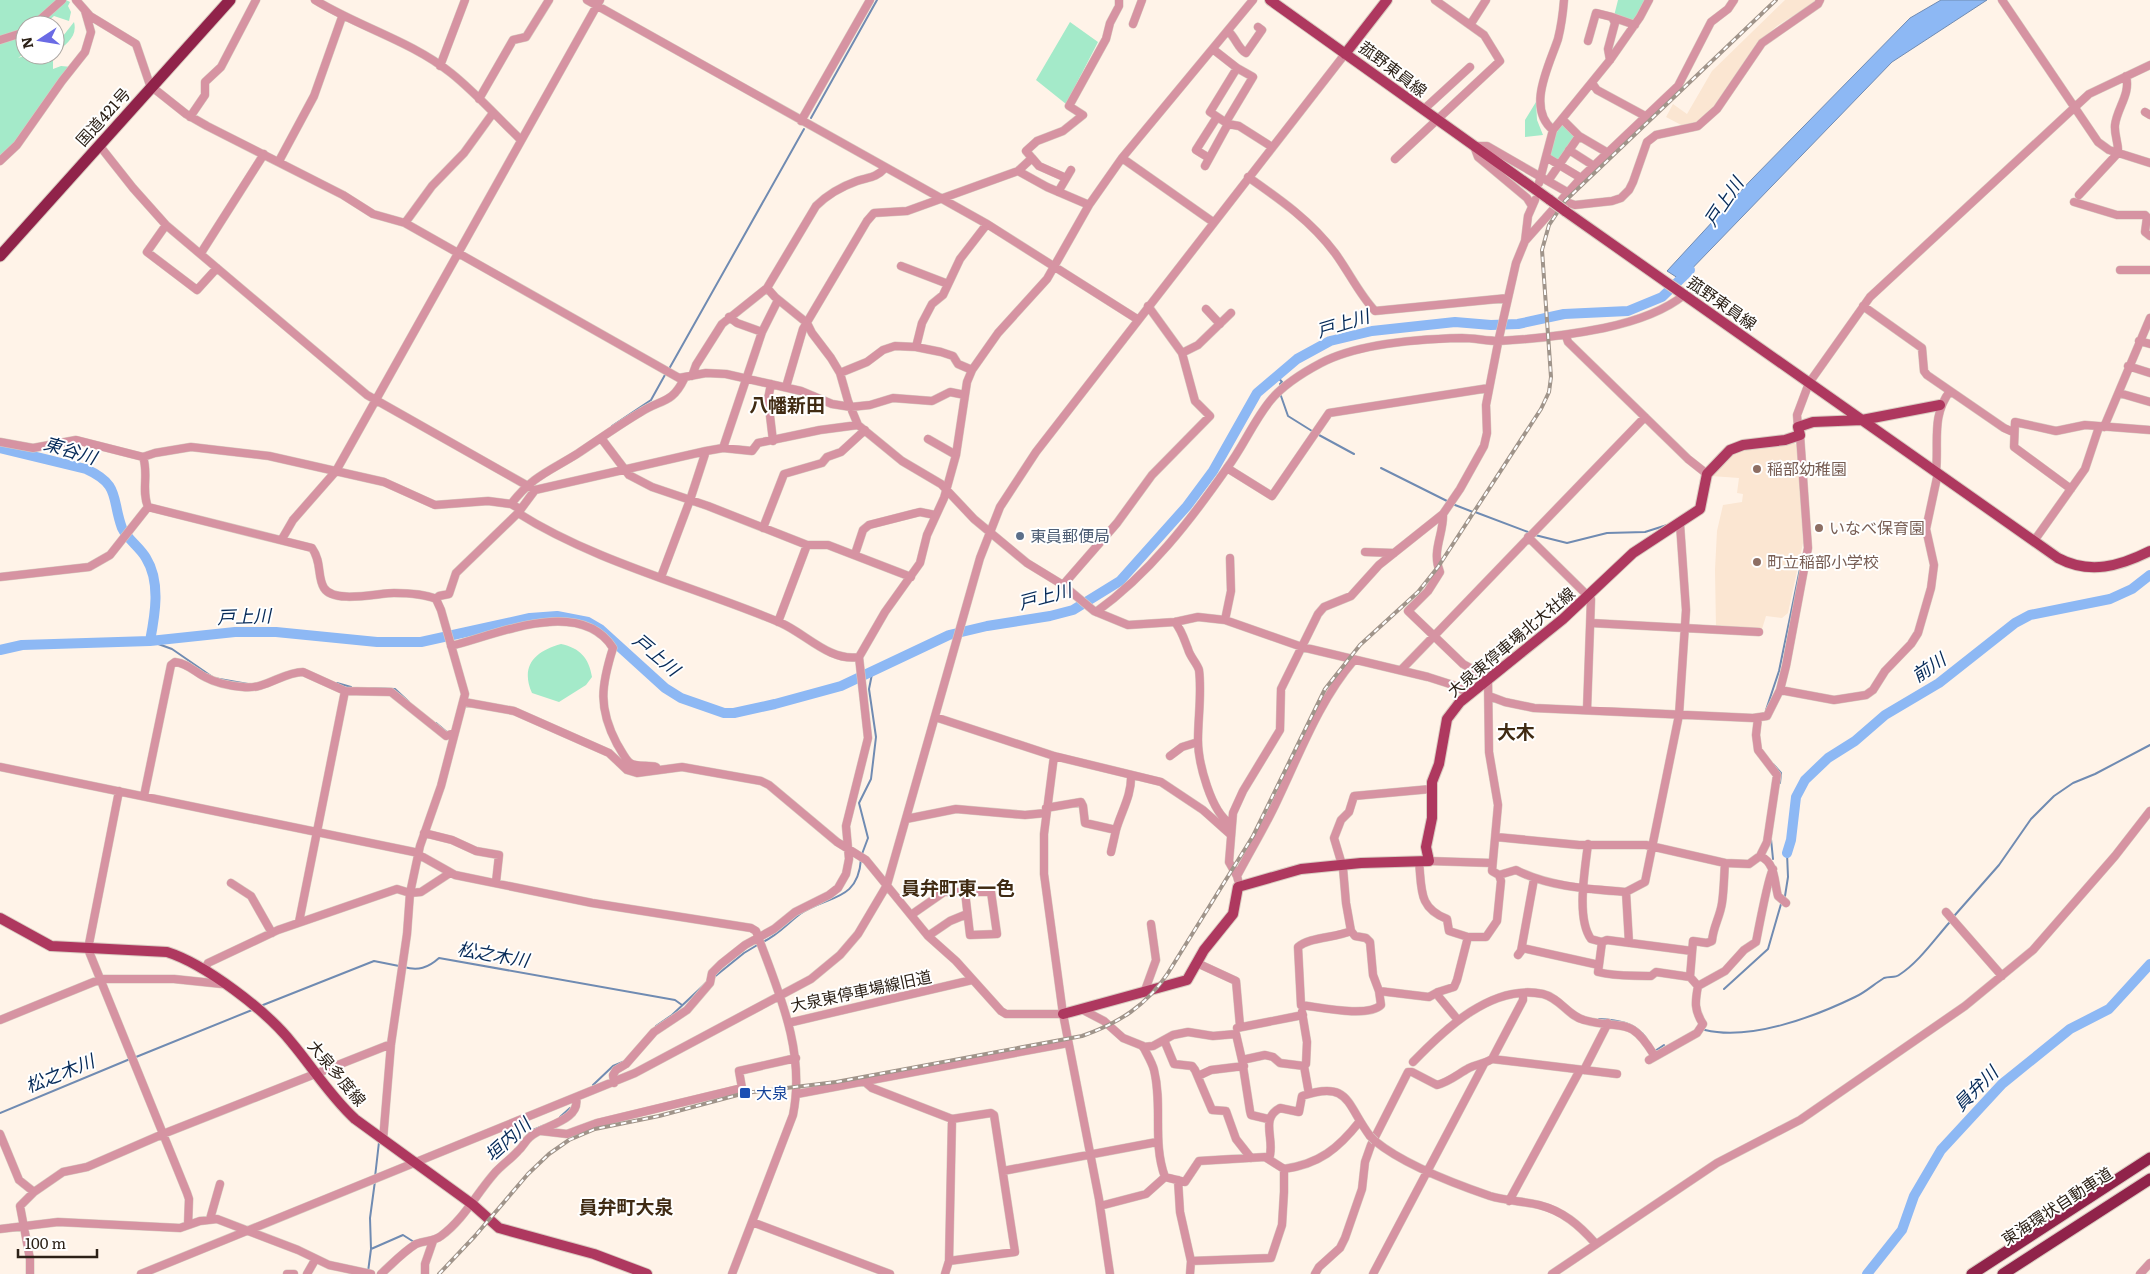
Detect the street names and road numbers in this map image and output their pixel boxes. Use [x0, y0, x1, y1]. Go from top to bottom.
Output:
street label: 菰野東員線 [1354, 35, 1433, 102]
street label: 国道421号 [69, 82, 135, 151]
street label: 菰野東員線 [1683, 269, 1762, 335]
street label: 大泉東停車場北大社線 [1441, 581, 1579, 702]
street label: 大泉東停車場線旧道 [788, 963, 934, 1017]
street label: 大泉多度線 [303, 1034, 373, 1111]
street label: 東海環状自動車道 [1996, 1160, 2117, 1250]

